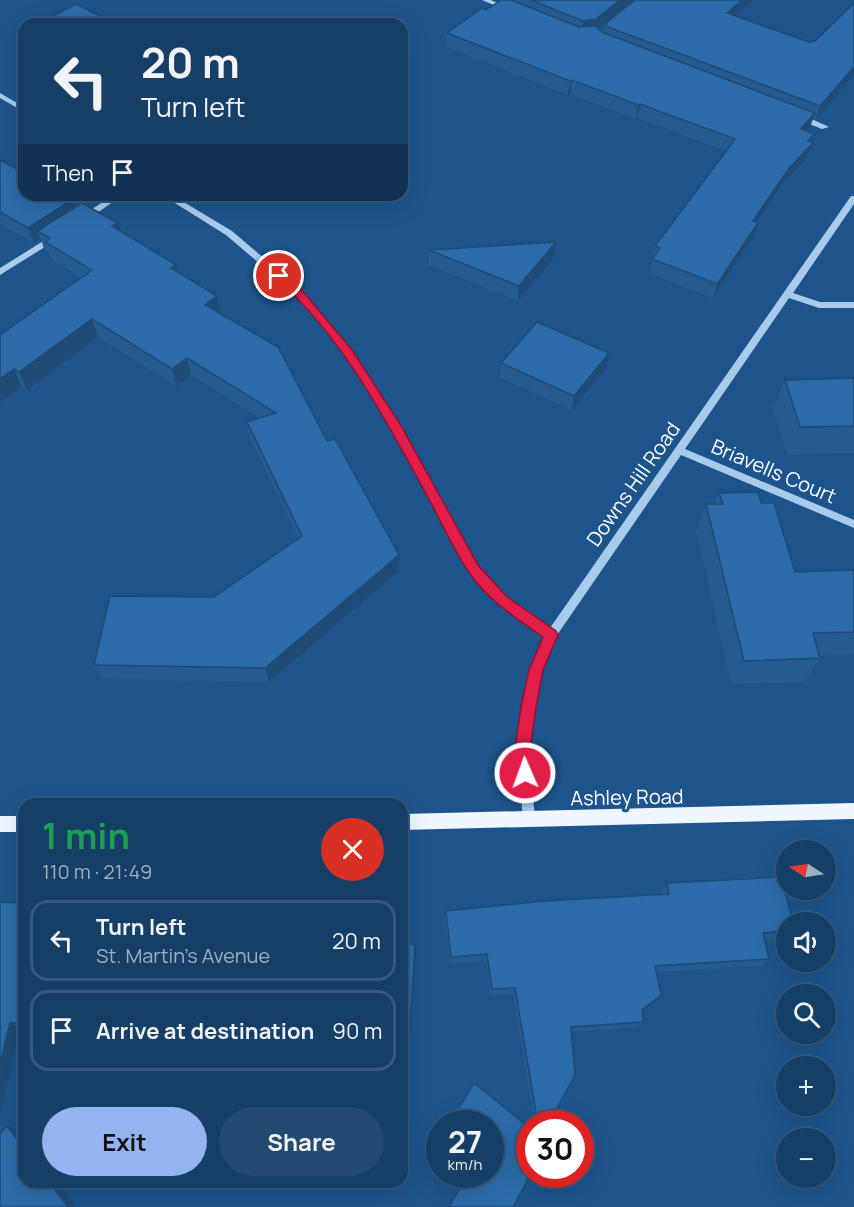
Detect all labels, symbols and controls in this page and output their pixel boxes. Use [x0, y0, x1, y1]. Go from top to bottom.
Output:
text: 20 m [141, 33, 240, 91]
icon: left [42, 42, 120, 120]
text: Turn left [141, 88, 245, 125]
icon: arrive [106, 156, 139, 189]
text: Then [42, 158, 94, 188]
pin [253, 250, 304, 301]
icon: arrive [262, 259, 295, 292]
street label: Downs Hill Road [580, 417, 686, 551]
street label: Briavells Court [707, 433, 841, 509]
position arrow [493, 741, 557, 805]
street label: Ashley Road [570, 783, 684, 811]
text: 1 min [42, 811, 130, 860]
button: close [321, 818, 384, 881]
north arrow [776, 840, 836, 900]
map controls [776, 840, 836, 1188]
text: 110 m · 21:49 [42, 858, 152, 885]
text: Turn left [96, 912, 186, 942]
button: sound [776, 912, 836, 972]
icon: left [45, 924, 78, 957]
text: 20 m [332, 926, 381, 956]
text: St. Martin's Avenue [96, 942, 270, 969]
button: search [776, 984, 836, 1044]
icon: arrive [45, 1014, 78, 1047]
text: Arrive at destination [96, 1016, 314, 1046]
text: 90 m [332, 1016, 383, 1046]
button: + [776, 1056, 836, 1116]
button: Exit [42, 1107, 207, 1176]
button: Share [219, 1107, 384, 1176]
speed limit sign: 30 [516, 1110, 594, 1188]
text: 27 [448, 1121, 482, 1162]
button: − [776, 1128, 836, 1188]
text: km/h [448, 1154, 482, 1175]

